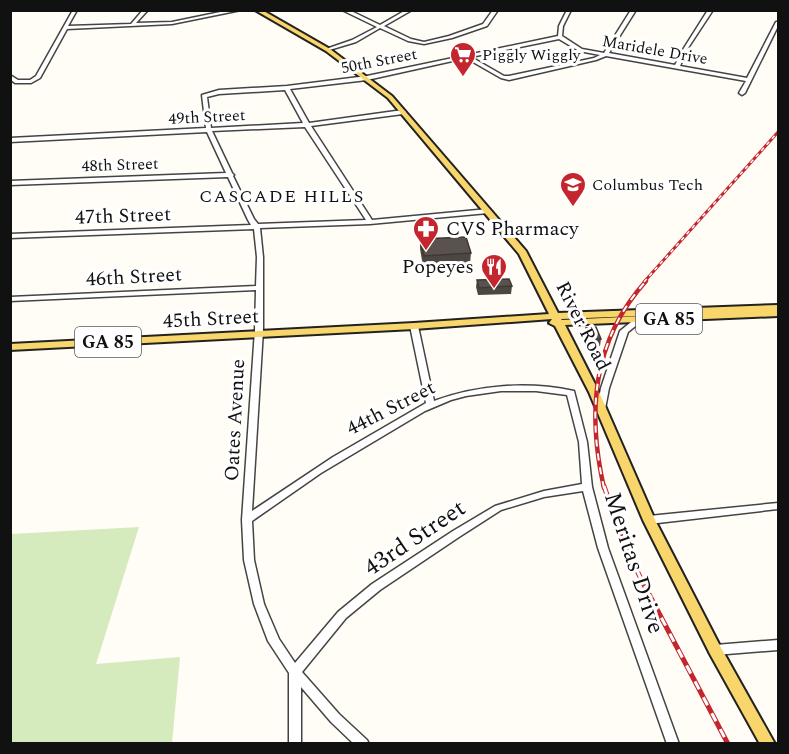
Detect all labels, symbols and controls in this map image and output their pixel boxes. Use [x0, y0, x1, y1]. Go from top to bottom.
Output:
street label: Maridele Drive [600, 29, 710, 71]
supermarket icon: Piggly Wiggly [448, 40, 478, 78]
street label: 50th Street [339, 42, 419, 80]
place label: Piggly Wiggly [482, 43, 582, 67]
street label: 49th Street [168, 103, 246, 131]
street label: 48th Street [81, 152, 159, 178]
school or university icon: Columbus Tech [558, 170, 588, 208]
place label: Columbus Tech [592, 173, 703, 197]
district label: CASCADE HILLS [199, 183, 365, 210]
street label: 47th Street [74, 199, 172, 233]
pharmacy icon: CVS Pharmacy [411, 214, 441, 252]
place label: CVS Pharmacy [446, 214, 580, 244]
place label: Popeyes [402, 252, 474, 282]
restaurant icon: Popeyes [479, 252, 509, 290]
street label: 46th Street [85, 260, 183, 294]
street label: River Road [548, 276, 618, 376]
street label: 45th Street [162, 302, 260, 336]
road number: GA 85 [636, 304, 702, 334]
road number: GA 85 [75, 327, 141, 357]
street label: Oates Avenue [217, 358, 253, 482]
street label: 44th Street [341, 373, 441, 443]
street label: Meritas Drive [594, 488, 674, 638]
street label: 43rd Street [357, 491, 473, 585]

